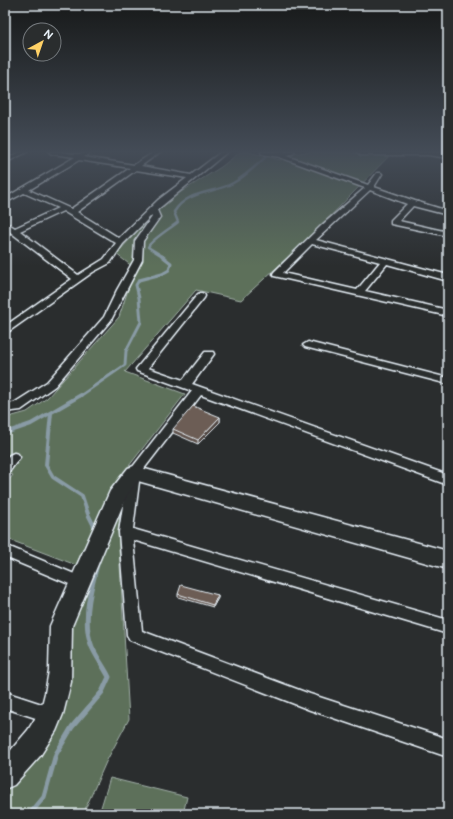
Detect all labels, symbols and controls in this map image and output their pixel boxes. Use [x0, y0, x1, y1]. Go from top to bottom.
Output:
north arrow [22, 22, 62, 62]
text: N [41, 27, 55, 42]

